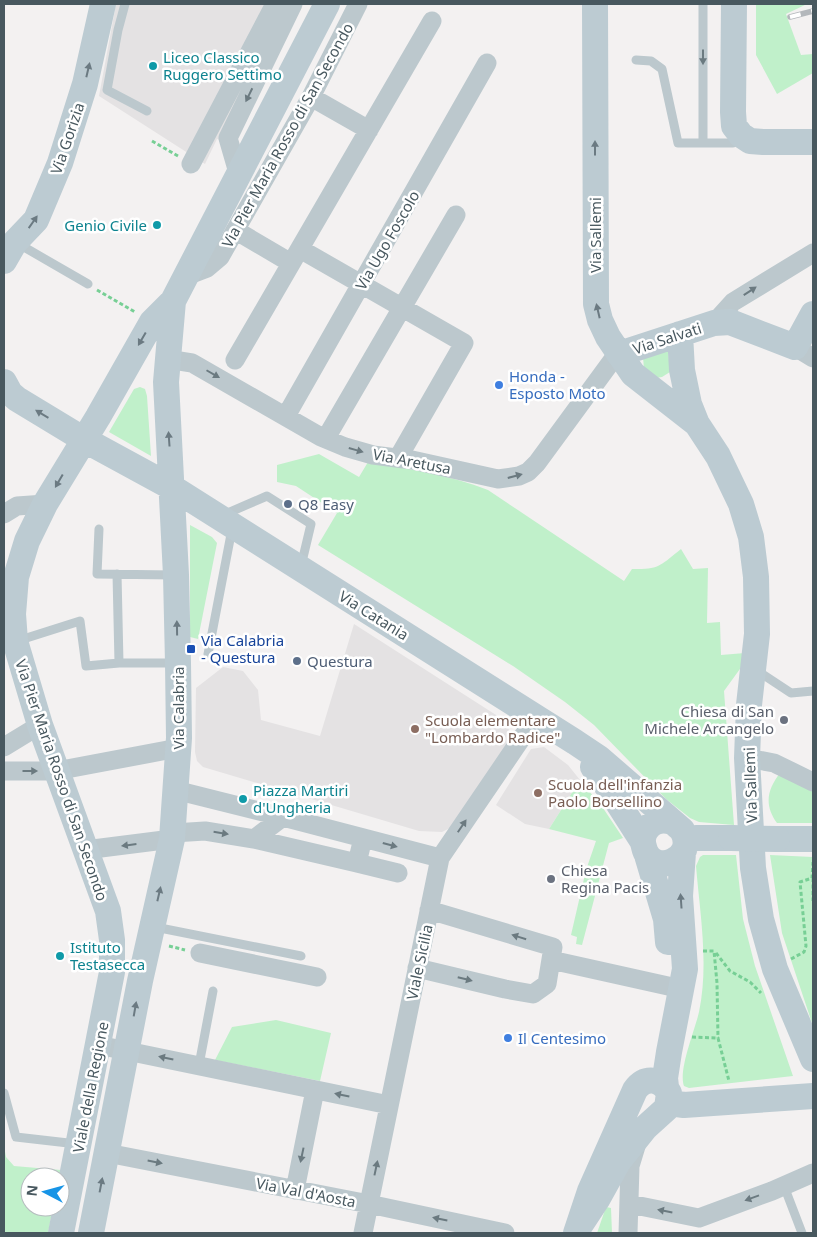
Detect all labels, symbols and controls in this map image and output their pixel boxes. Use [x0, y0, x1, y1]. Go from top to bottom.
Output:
street label: Via Pier Maria Rosso di San Secondo [217, 19, 357, 251]
place label: Liceo Classico Ruggero Settimo [163, 47, 282, 84]
one-way arrow [699, 49, 707, 65]
marker: Liceo Classico Ruggero Settimo [147, 60, 159, 72]
one-way arrow [84, 62, 92, 77]
one-way arrow [245, 88, 253, 102]
street label: Via Gorizia [45, 99, 89, 177]
one-way arrow [591, 140, 599, 156]
street label: Via Ugo Foscolo [350, 187, 424, 293]
street label: Via Sallemi [585, 197, 605, 273]
one-way arrow [28, 215, 38, 229]
place label: Genio Civile [64, 215, 147, 235]
marker: Genio Civile [151, 219, 163, 231]
one-way arrow [744, 286, 757, 296]
one-way arrow [594, 303, 602, 318]
street label: Via Salvati [630, 318, 704, 358]
one-way arrow [138, 332, 147, 345]
place label: Honda - Esposto Moto [509, 366, 606, 403]
one-way arrow [205, 370, 220, 378]
marker: Honda - Esposto Moto [493, 379, 505, 391]
one-way arrow [35, 409, 48, 418]
one-way arrow [164, 431, 172, 447]
street label: Via Aretusa [371, 444, 453, 478]
one-way arrow [349, 446, 364, 454]
one-way arrow [508, 472, 523, 480]
one-way arrow [54, 475, 63, 488]
place label: Q8 Easy [298, 494, 354, 514]
marker: Q8 Easy [282, 498, 294, 510]
street label: Via Catania [335, 586, 413, 644]
one-way arrow [173, 620, 181, 636]
place label: Via Calabria - Questura [201, 630, 284, 667]
marker: Via Calabria - Questura [185, 643, 197, 655]
place label: Questura [307, 651, 373, 671]
marker: Questura [291, 655, 303, 667]
street label: Via Pier Maria Rosso di San Secondo [11, 657, 113, 903]
street label: Via Calabria [168, 666, 188, 750]
place label: Chiesa di San Michele Arcangelo [644, 701, 774, 738]
place label: Scuola elementare "Lombardo Radice" [425, 710, 560, 747]
marker: Chiesa di San Michele Arcangelo [778, 714, 790, 726]
marker: Scuola elementare "Lombardo Radice" [409, 723, 421, 735]
street label: Via Sallemi [739, 747, 761, 823]
one-way arrow [22, 767, 38, 775]
place label: Scuola dell'infanzia Paolo Borsellino [548, 774, 682, 811]
place label: Piazza Martiri d'Ungheria [253, 780, 348, 817]
marker: Scuola dell'infanzia Paolo Borsellino [532, 787, 544, 799]
marker: Piazza Martiri d'Ungheria [237, 793, 249, 805]
one-way arrow [457, 820, 467, 833]
one-way arrow [213, 830, 229, 838]
one-way arrow [120, 841, 136, 849]
one-way arrow [382, 842, 397, 850]
place label: Chiesa Regina Pacis [561, 860, 649, 897]
marker: Chiesa Regina Pacis [545, 873, 557, 885]
one-way arrow [155, 887, 163, 902]
one-way arrow [677, 892, 685, 908]
street label: Viale Sicilia [401, 922, 437, 1002]
one-way arrow [511, 933, 526, 941]
place label: Istituto Testasecca [70, 937, 145, 974]
marker: Istituto Testasecca [54, 950, 66, 962]
one-way arrow [457, 975, 472, 983]
one-way arrow [131, 1000, 139, 1016]
street label: Viale della Regione [67, 1020, 113, 1154]
place label: Il Centesimo [518, 1028, 606, 1048]
marker: Il Centesimo [502, 1032, 514, 1044]
one-way arrow [157, 1054, 173, 1062]
one-way arrow [334, 1091, 349, 1099]
one-way arrow [298, 1147, 306, 1162]
one-way arrow [147, 1158, 162, 1166]
one-way arrow [373, 1160, 381, 1176]
north arrow [20, 1167, 70, 1217]
street label: Via Val d'Aosta [254, 1173, 358, 1211]
one-way arrow [97, 1177, 105, 1193]
text: N [22, 1184, 42, 1197]
one-way arrow [744, 1194, 759, 1202]
one-way arrow [657, 1207, 672, 1215]
one-way arrow [432, 1215, 448, 1223]

